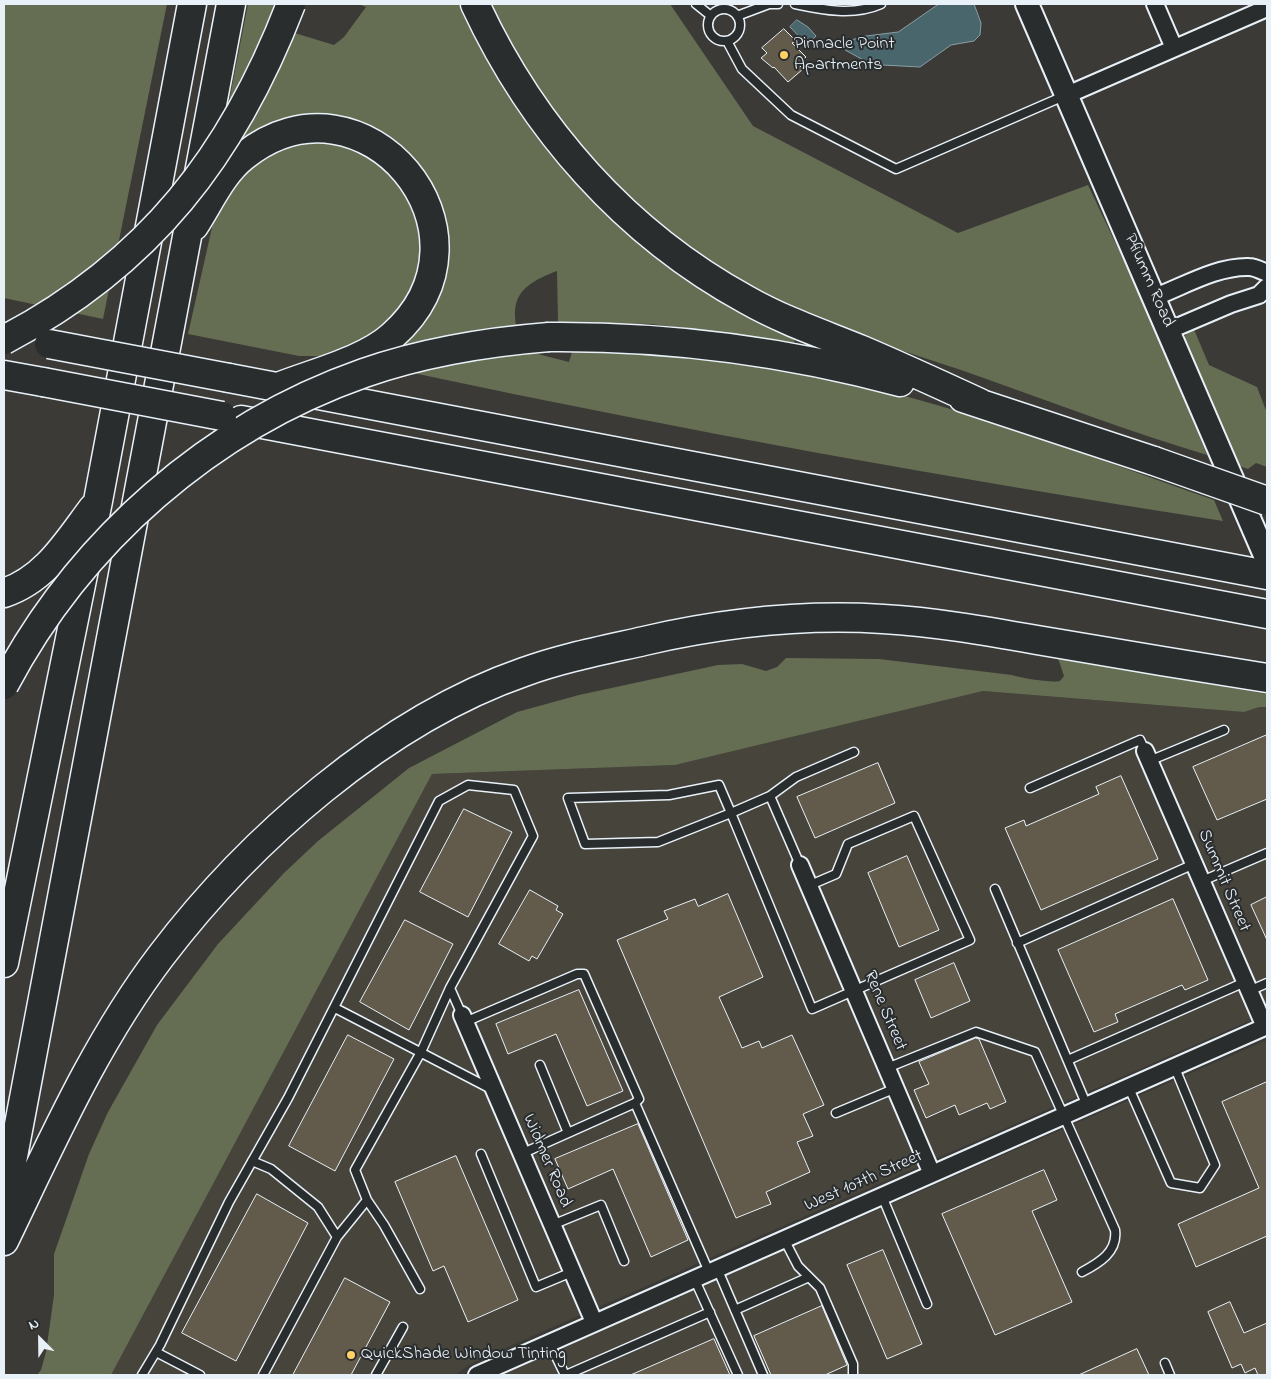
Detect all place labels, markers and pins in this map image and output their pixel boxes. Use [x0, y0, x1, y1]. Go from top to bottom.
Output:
place label: Pinnacle Point Apartments [794, 34, 894, 76]
marker: Pinnacle Point Apartments [778, 49, 790, 61]
place label: QuickShade Window Tinting [361, 1344, 566, 1366]
marker: QuickShade Window Tinting [345, 1349, 357, 1361]

